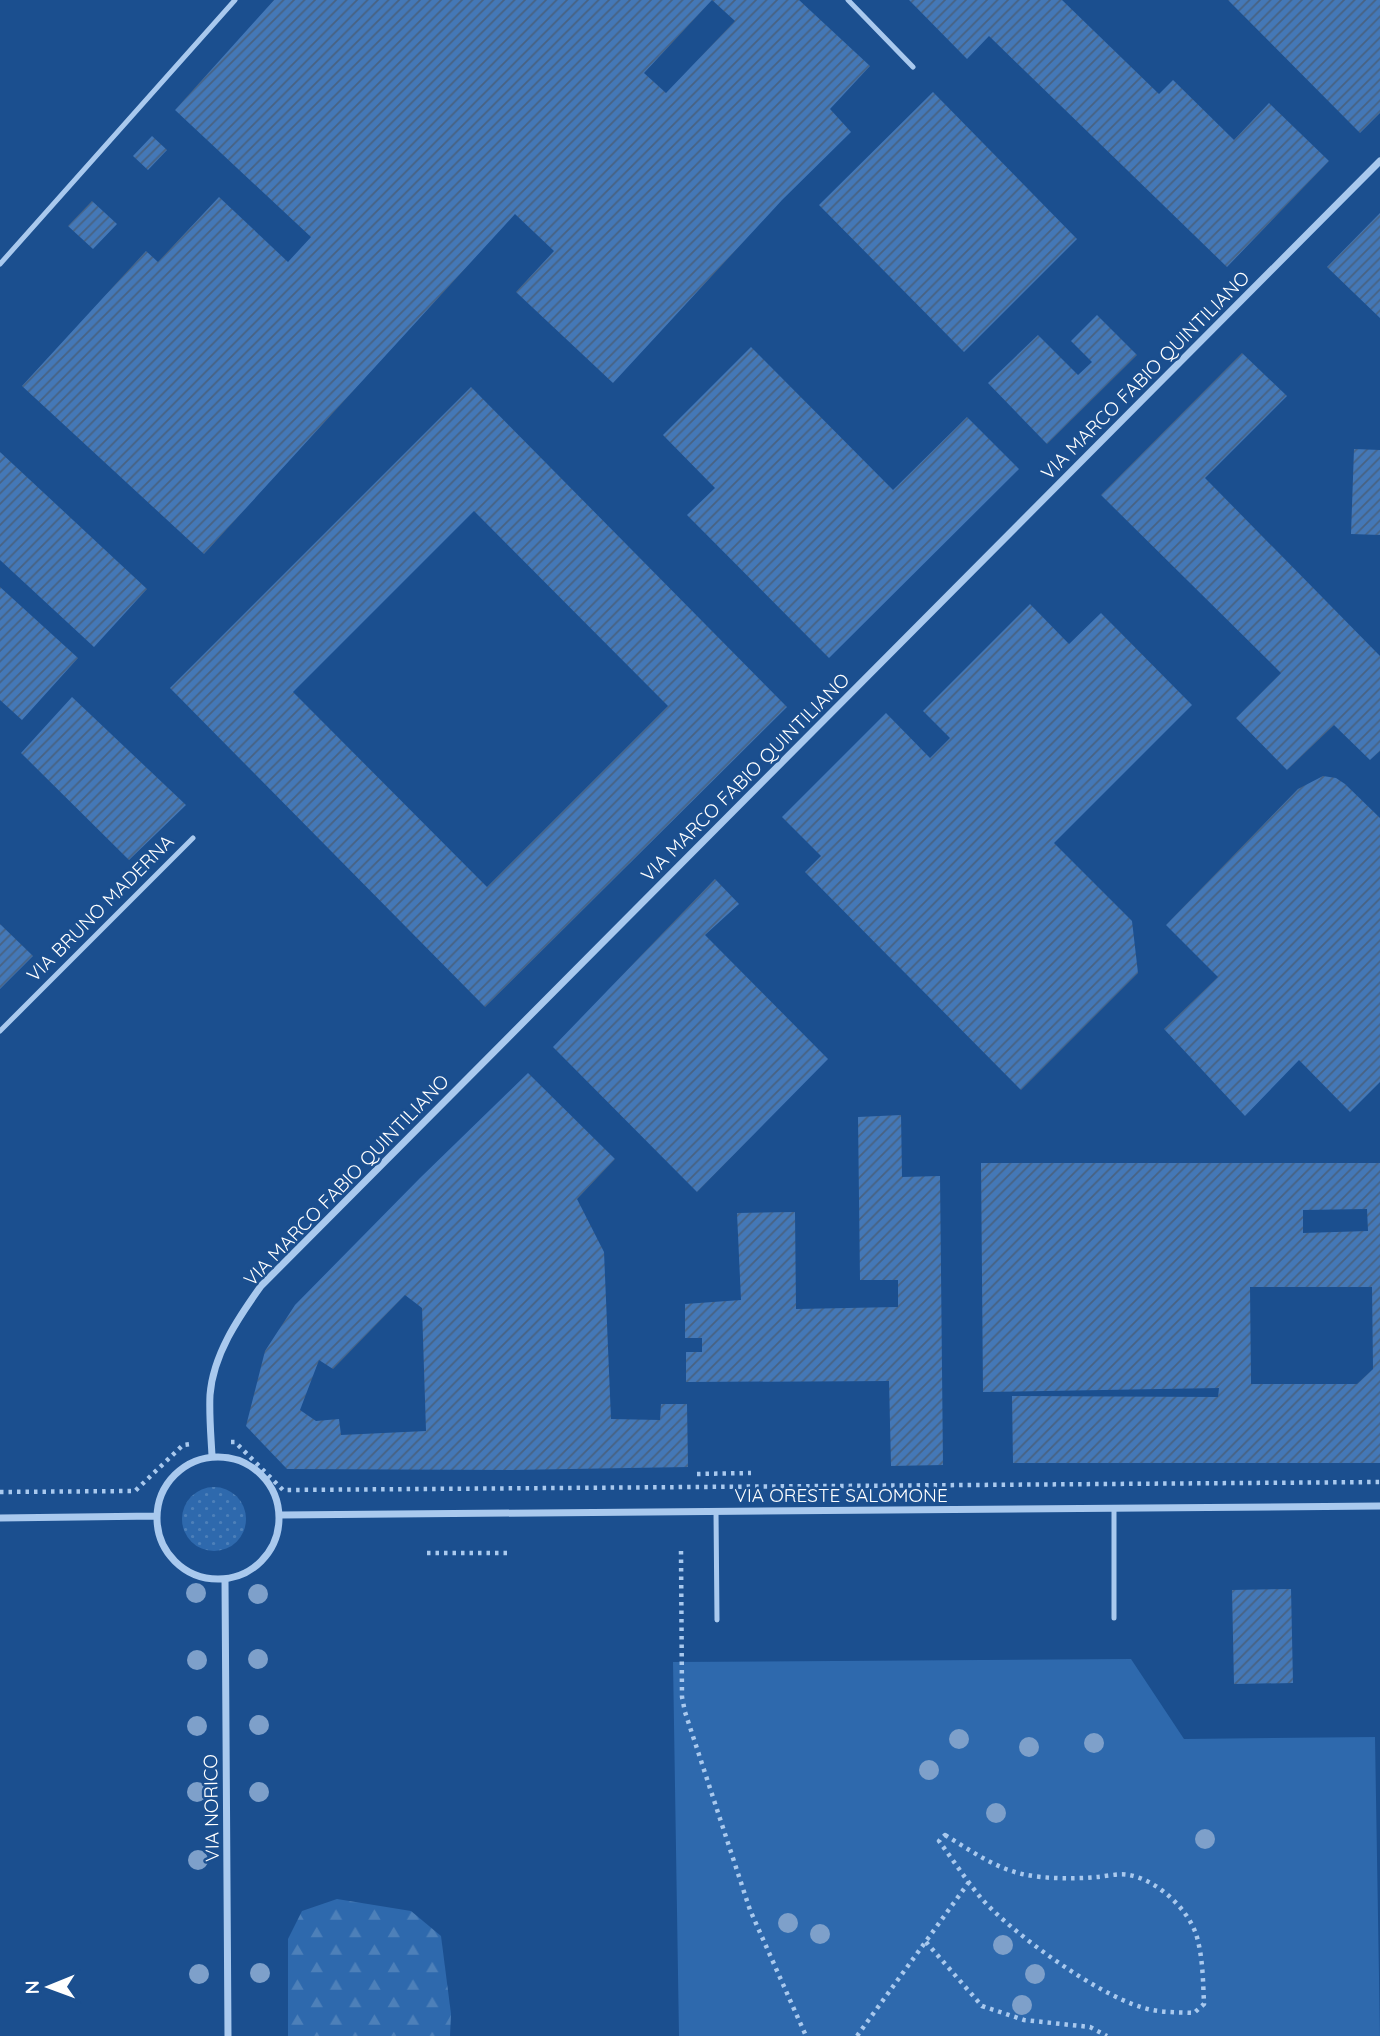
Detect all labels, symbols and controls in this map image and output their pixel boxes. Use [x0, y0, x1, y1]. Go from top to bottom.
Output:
street label: VIA MARCO FABIO QUINTILIANO [1036, 266, 1254, 484]
street label: VIA MARCO FABIO QUINTILIANO [636, 668, 854, 886]
street label: VIA BRUNO MADERNA [21, 829, 179, 987]
street label: VIA MARCO FABIO QUINTILIANO [238, 1069, 454, 1291]
street label: VIA ORESTE SALOMONE [734, 1483, 948, 1507]
street label: VIA NORICO [198, 1754, 224, 1862]
north arrow [14, 1952, 84, 2022]
text: N [20, 1980, 44, 1994]

